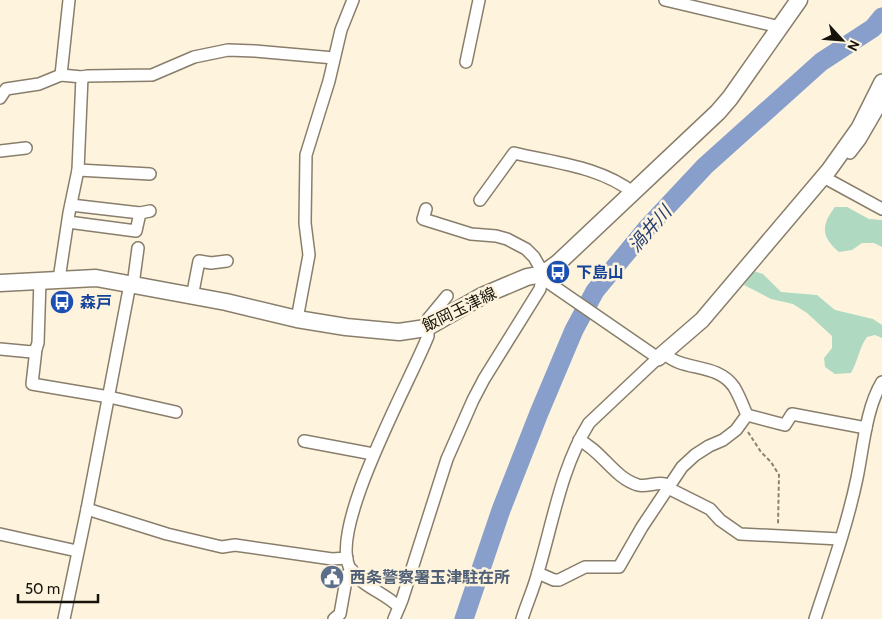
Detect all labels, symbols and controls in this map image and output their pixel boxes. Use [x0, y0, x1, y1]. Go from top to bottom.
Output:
north arrow [817, 15, 867, 65]
text: N [843, 37, 864, 54]
water label: 渦井川 [624, 200, 677, 257]
bus stop icon: 下島山 [545, 259, 571, 285]
place label: 下島山 [576, 263, 624, 282]
street label: 飯岡玉津線 [419, 283, 499, 336]
bus stop icon: 森戸 [49, 289, 75, 315]
place label: 森戸 [80, 293, 112, 312]
public building icon: 西条警察署玉津駐在所 [319, 564, 345, 590]
place label: 西条警察署玉津駐在所 [350, 568, 510, 587]
scale bar [18, 572, 98, 604]
text: 50 m [25, 580, 60, 598]

